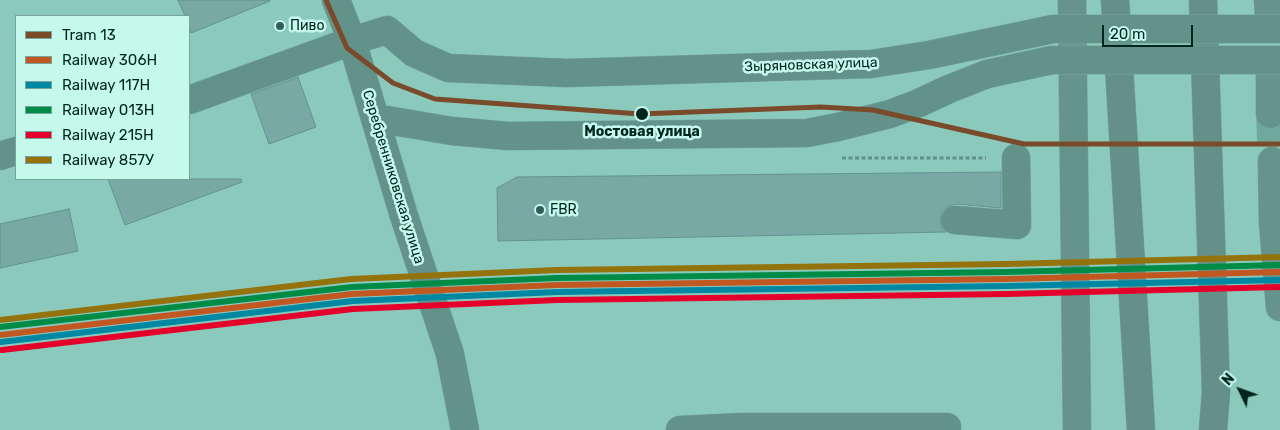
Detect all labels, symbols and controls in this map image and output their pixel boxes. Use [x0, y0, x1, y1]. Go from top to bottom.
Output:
legend [15, 15, 190, 180]
scale bar [1105, 15, 1196, 47]
place label: Пиво [290, 18, 324, 34]
marker: Пиво [274, 20, 286, 32]
text: 20 m [1110, 25, 1145, 43]
text: Tram 13 [62, 26, 116, 44]
text: Railway 306Н [62, 51, 157, 69]
street label: Зыряновская улица [744, 54, 878, 76]
text: Railway 117Н [62, 76, 150, 94]
street label: Серебренниковская улица [359, 88, 427, 266]
text: Railway 013Н [62, 101, 155, 119]
marker: Мостовая улица [634, 106, 650, 122]
place label: Мостовая улица [584, 124, 700, 140]
text: Railway 215Н [62, 126, 154, 144]
text: Railway 857У [62, 151, 154, 169]
place label: FBR [550, 202, 577, 218]
marker: FBR [534, 204, 546, 216]
north arrow [1215, 365, 1265, 415]
text: N [1219, 370, 1238, 389]

